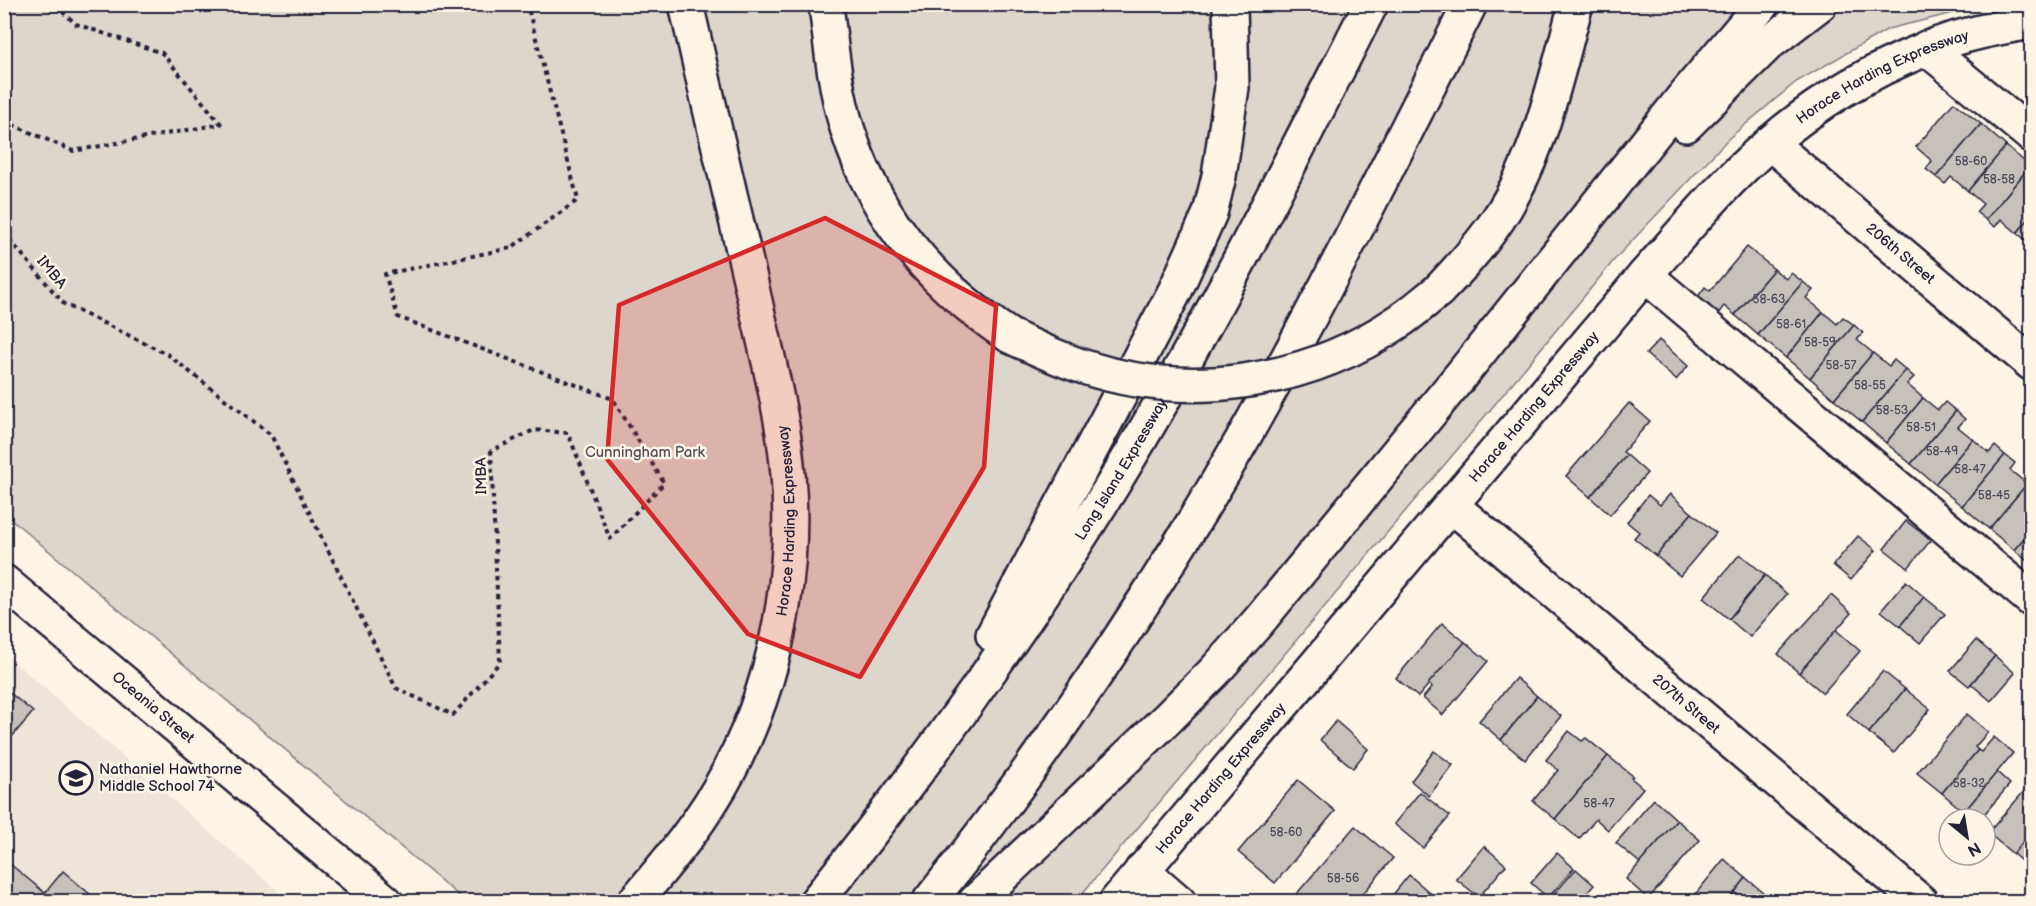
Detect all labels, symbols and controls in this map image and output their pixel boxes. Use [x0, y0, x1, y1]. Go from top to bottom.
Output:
street label: Horace Harding Expressway [1793, 26, 1971, 129]
house number: 58-60 [1955, 154, 1987, 169]
house number: 58-58 [1983, 172, 2015, 187]
street label: 206th Street [1862, 219, 1939, 288]
street label: IMBA [32, 252, 71, 293]
house number: 58-63 [1753, 292, 1785, 307]
house number: 58-61 [1776, 317, 1806, 332]
street label: Horace Harding Expressway [1465, 327, 1603, 486]
house number: 58-59 [1804, 335, 1836, 350]
house number: 58-57 [1825, 358, 1857, 373]
house number: 58-55 [1854, 378, 1886, 393]
street label: Long Island Expressway [1071, 395, 1172, 544]
house number: 58-53 [1876, 403, 1908, 418]
house number: 58-51 [1906, 420, 1936, 435]
street label: Horace Harding Expressway [772, 424, 800, 618]
park label: Cunningham Park [585, 443, 706, 462]
house number: 58-49 [1926, 444, 1958, 459]
street label: IMBA [472, 456, 491, 495]
house number: 58-47 [1954, 462, 1986, 477]
house number: 58-45 [1978, 488, 2010, 503]
street label: Oceania Street [108, 668, 199, 748]
street label: 207th Street [1648, 670, 1724, 738]
street label: Horace Harding Expressway [1152, 699, 1290, 858]
school or university icon: Nathaniel Hawthorne Middle School 74 [58, 760, 94, 796]
place label: Nathaniel Hawthorne Middle School 74 [99, 760, 242, 796]
house number: 58-32 [1953, 776, 1985, 791]
house number: 58-47 [1583, 796, 1615, 811]
north arrow [1937, 807, 1997, 867]
house number: 58-60 [1270, 825, 1302, 840]
text: N [1964, 837, 1984, 860]
house number: 58-56 [1327, 871, 1359, 886]

